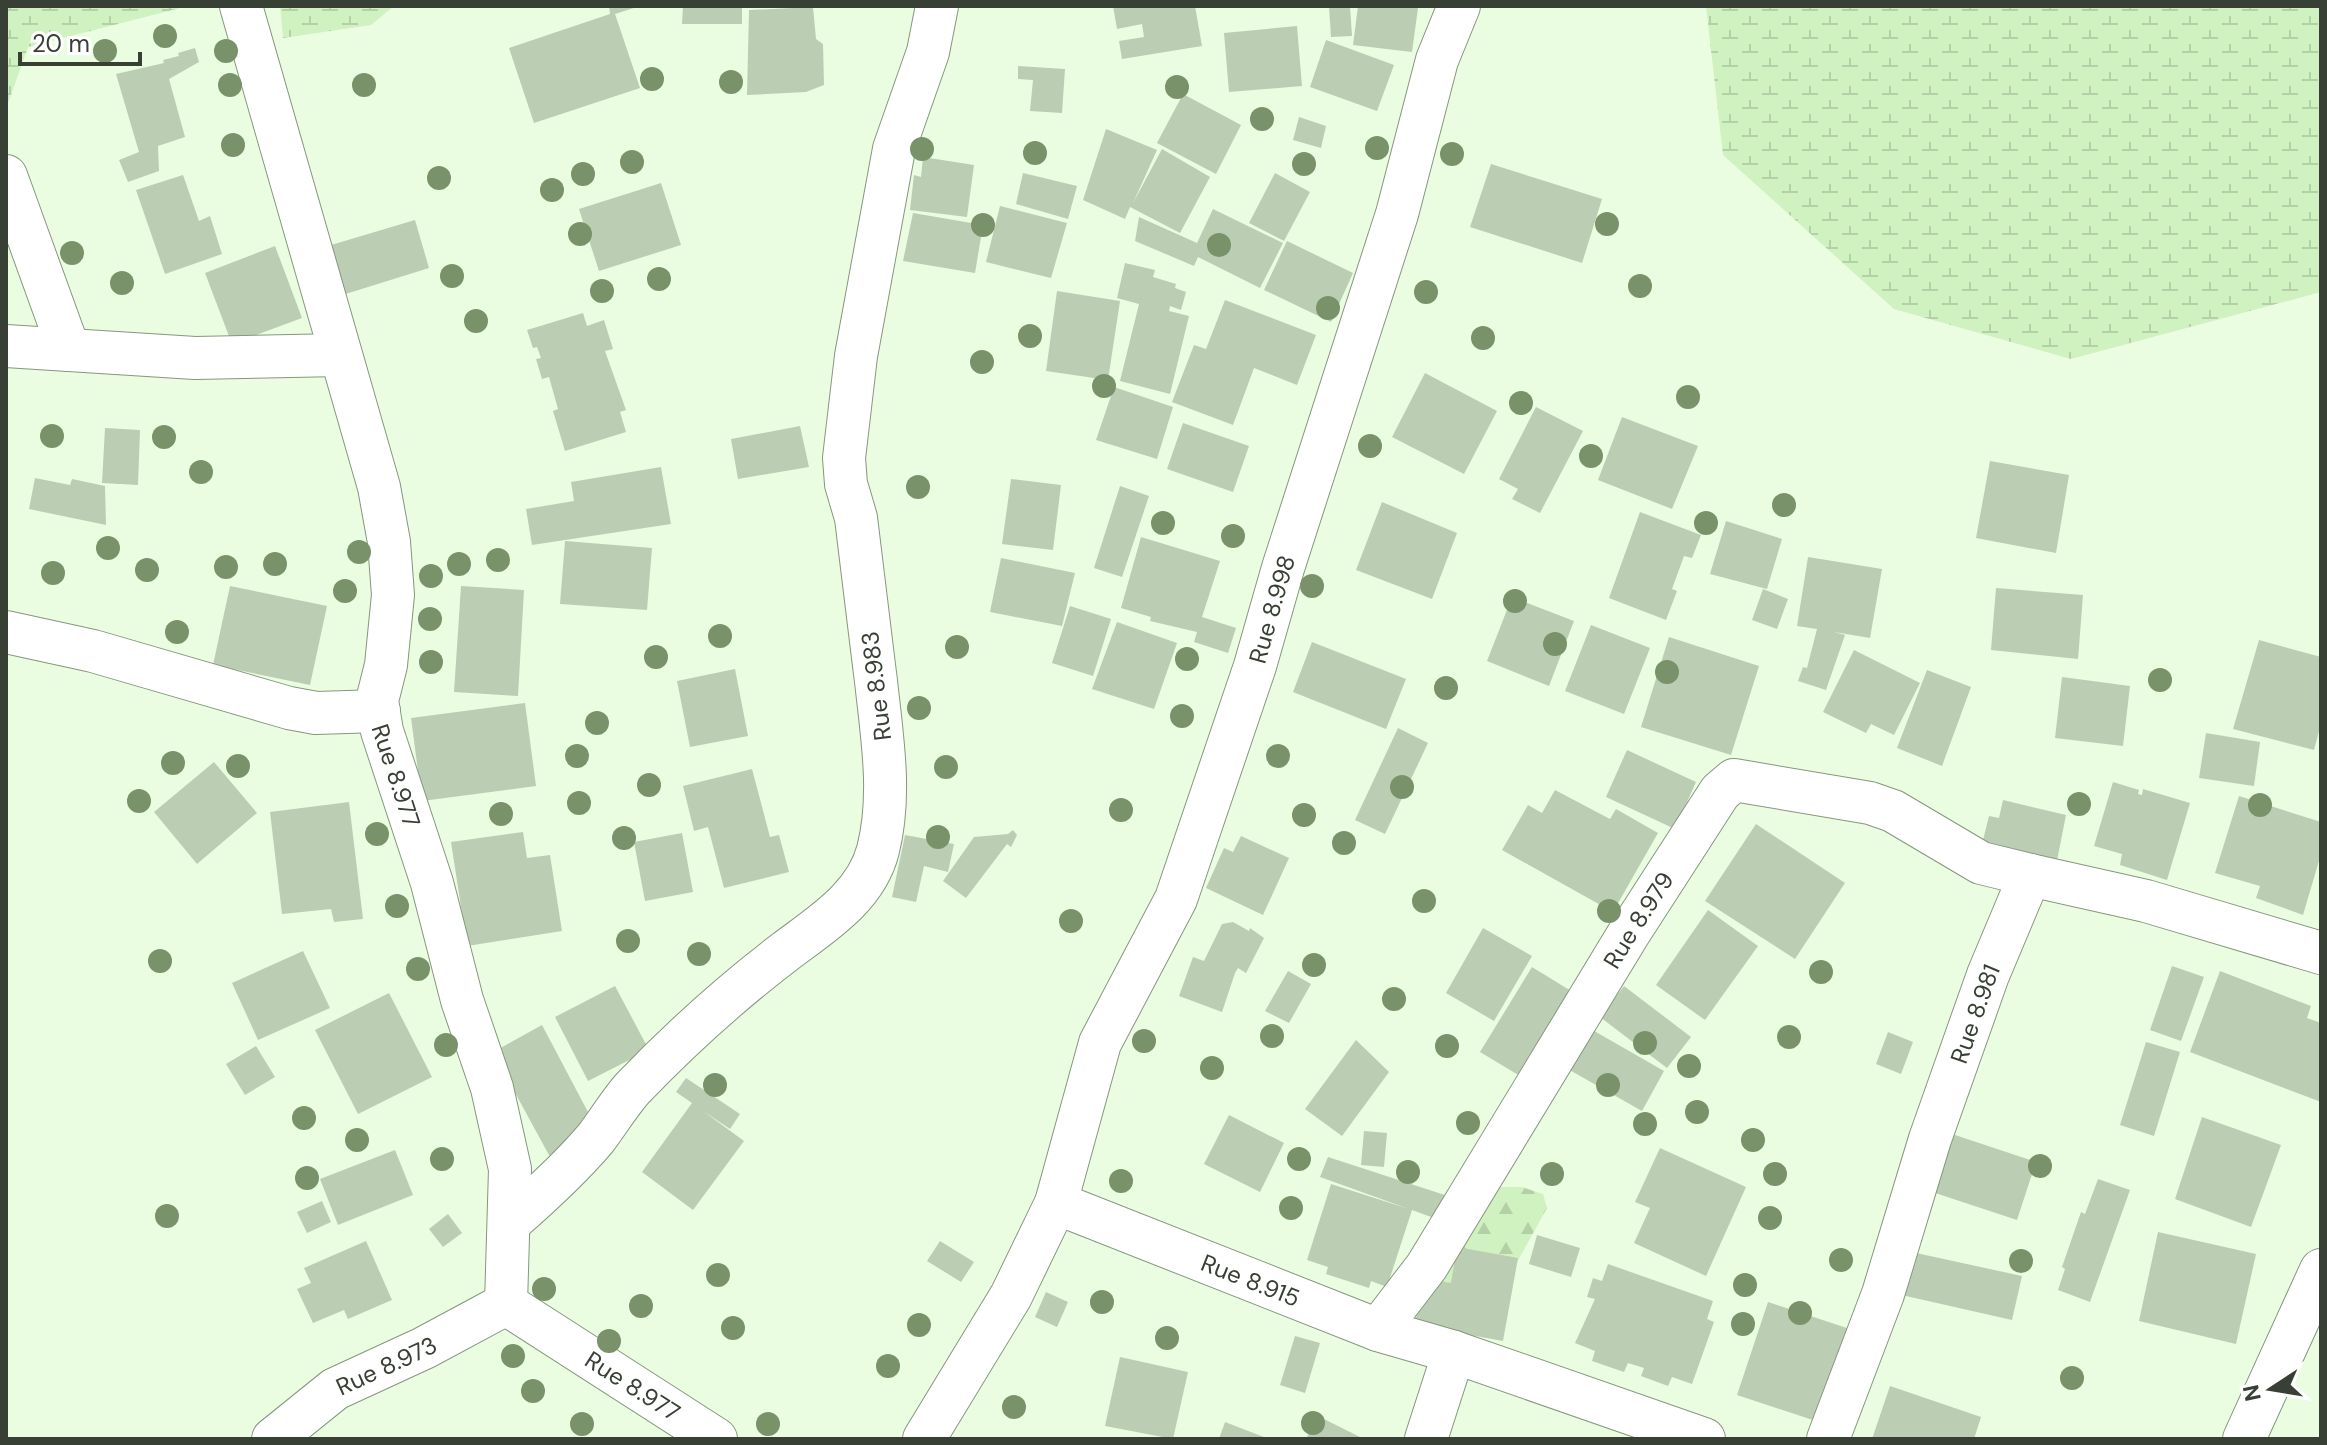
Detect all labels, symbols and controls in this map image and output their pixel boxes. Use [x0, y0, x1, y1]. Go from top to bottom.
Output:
scale bar [20, 16, 140, 66]
text: 20 m [32, 28, 90, 59]
street label: Rue 8.998 [1241, 551, 1302, 667]
street label: Rue 8.983 [854, 629, 898, 743]
street label: Rue 8.977 [365, 720, 428, 831]
street label: Rue 8.979 [1596, 866, 1680, 974]
street label: Rue 8.981 [1943, 959, 2006, 1067]
street label: Rue 8.915 [1197, 1246, 1305, 1313]
street label: Rue 8.973 [331, 1329, 442, 1402]
street label: Rue 8.977 [580, 1344, 686, 1428]
north arrow [2231, 1349, 2311, 1429]
text: N [2236, 1382, 2268, 1404]

